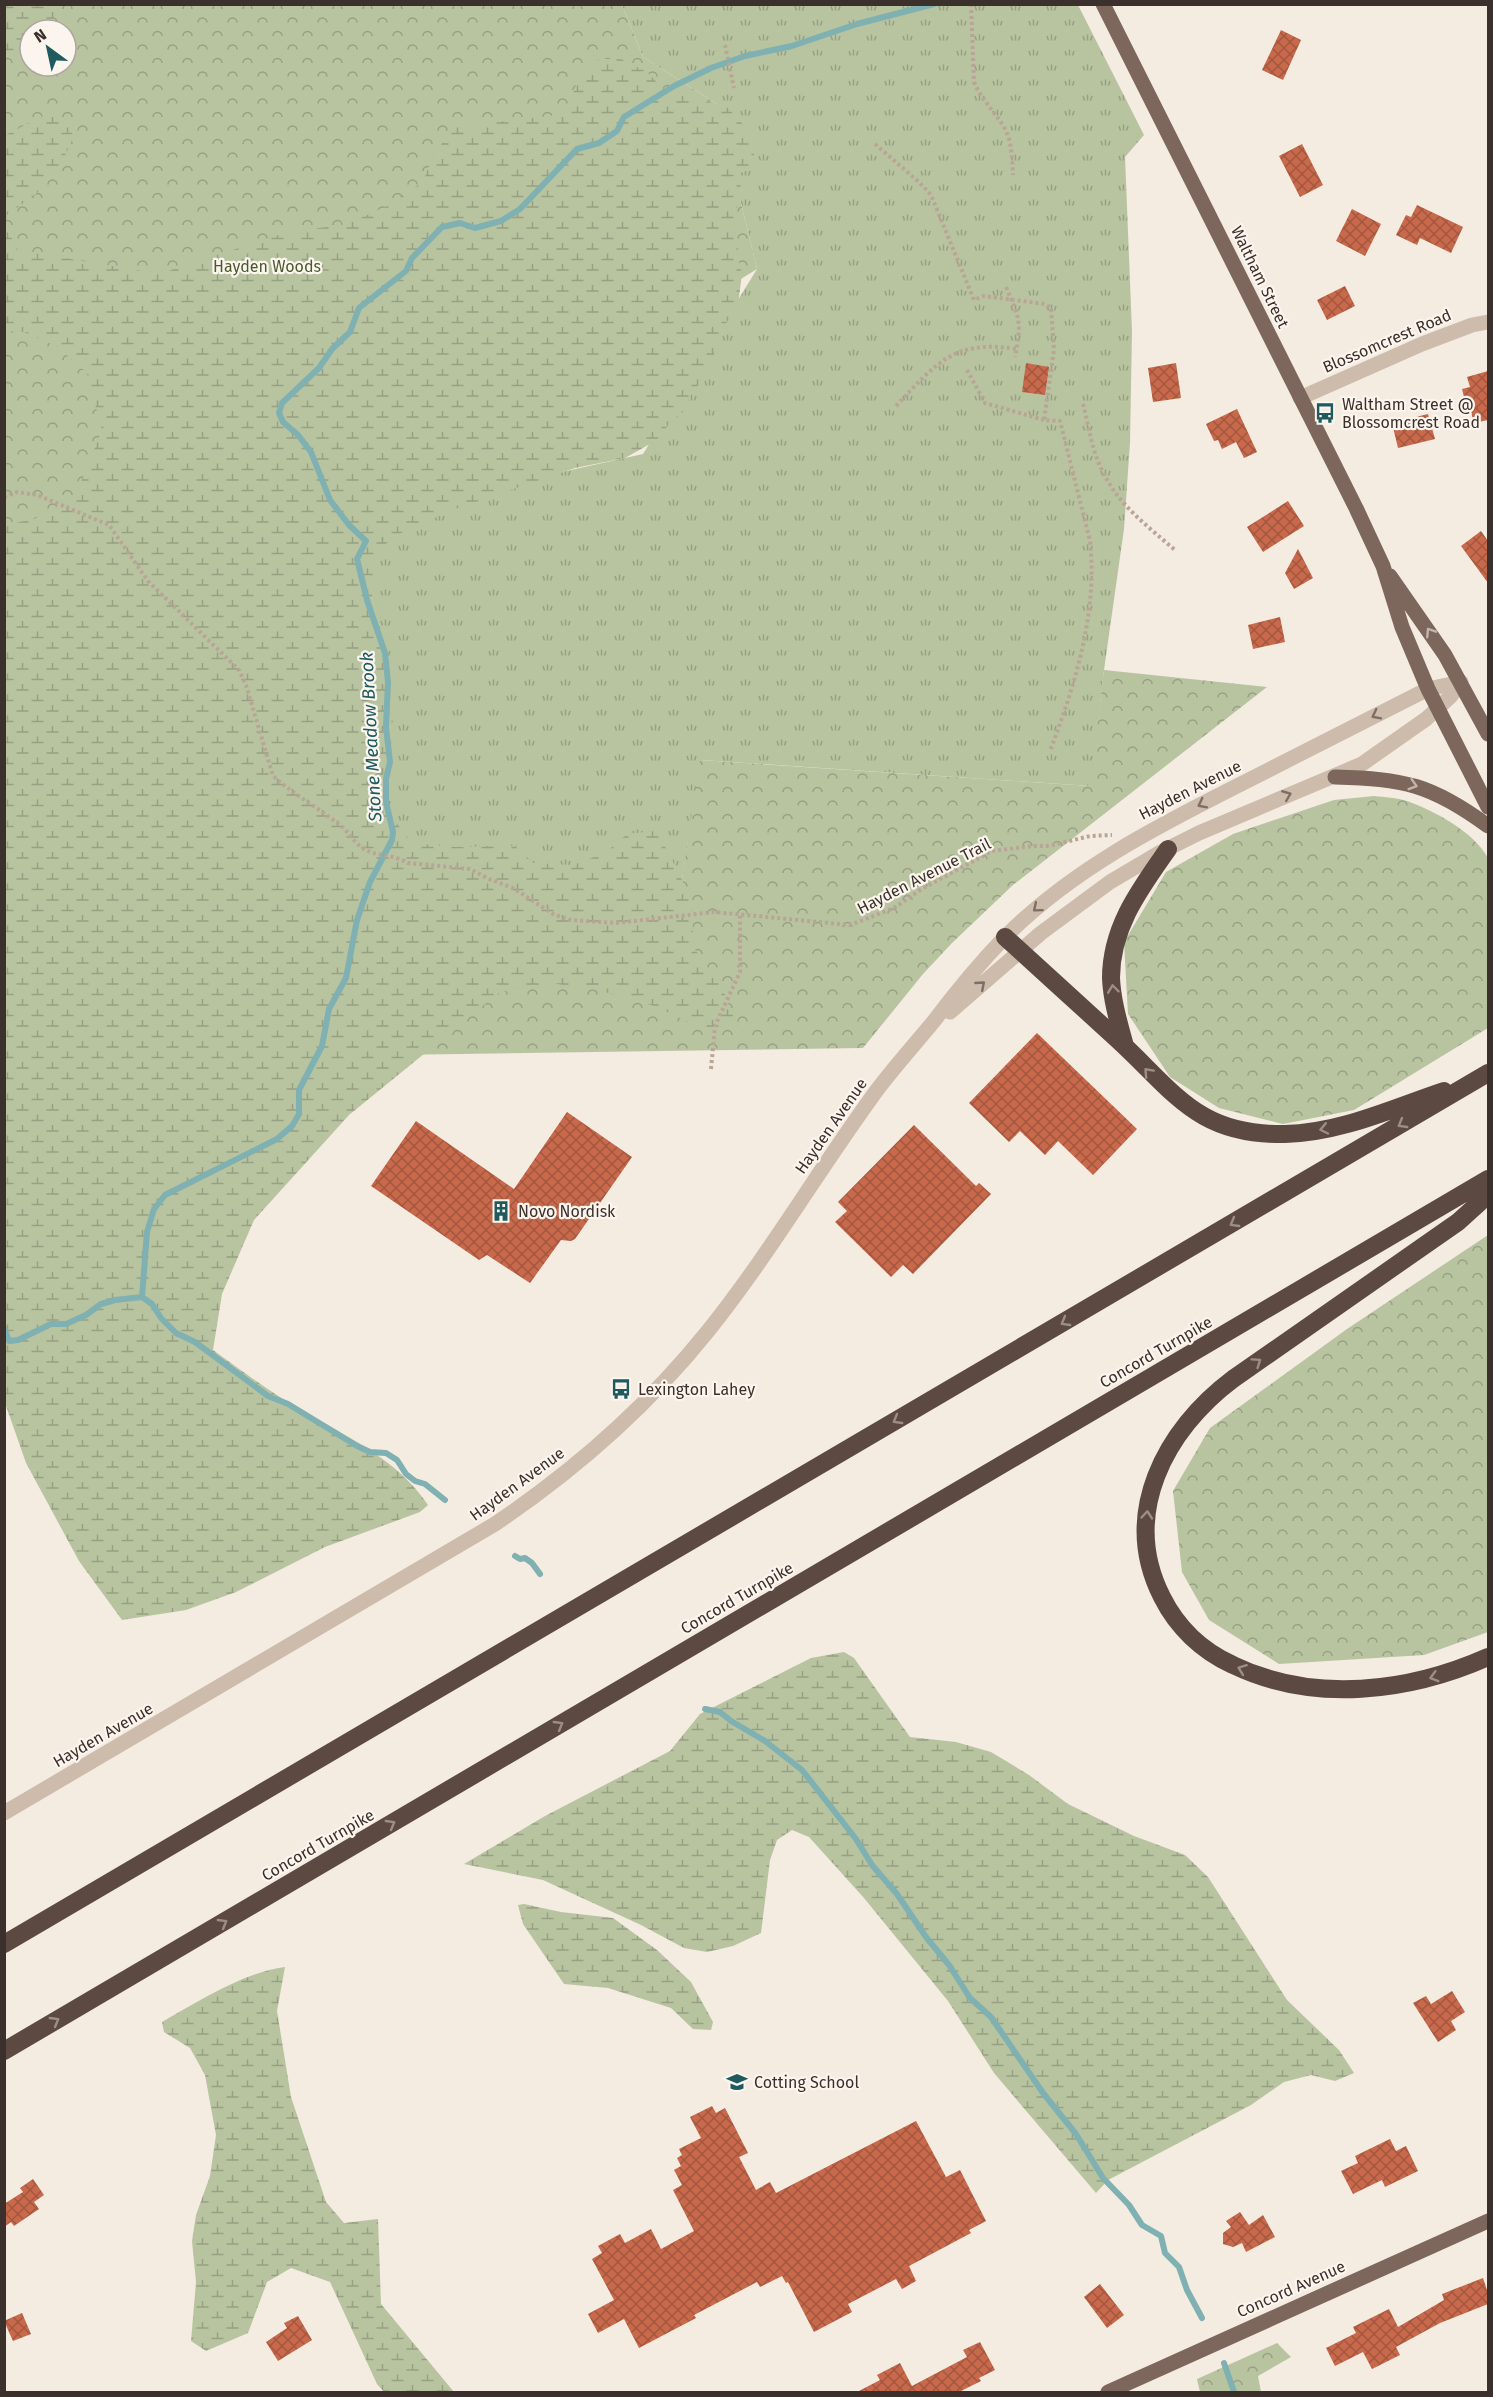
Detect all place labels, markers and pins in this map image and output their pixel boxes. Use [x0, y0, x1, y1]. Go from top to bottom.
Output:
place label: Waltham Street @ Blossomcrest Road [1342, 395, 1480, 432]
bus stop icon: Waltham Street @ Blossomcrest Road [1313, 401, 1337, 425]
building icon: Novo Nordisk [489, 1199, 513, 1223]
place label: Novo Nordisk [518, 1202, 616, 1221]
bus stop icon: Lexington Lahey [609, 1377, 633, 1401]
place label: Lexington Lahey [638, 1380, 755, 1399]
school or university icon: Cotting School [725, 2070, 749, 2094]
place label: Cotting School [754, 2073, 859, 2092]

